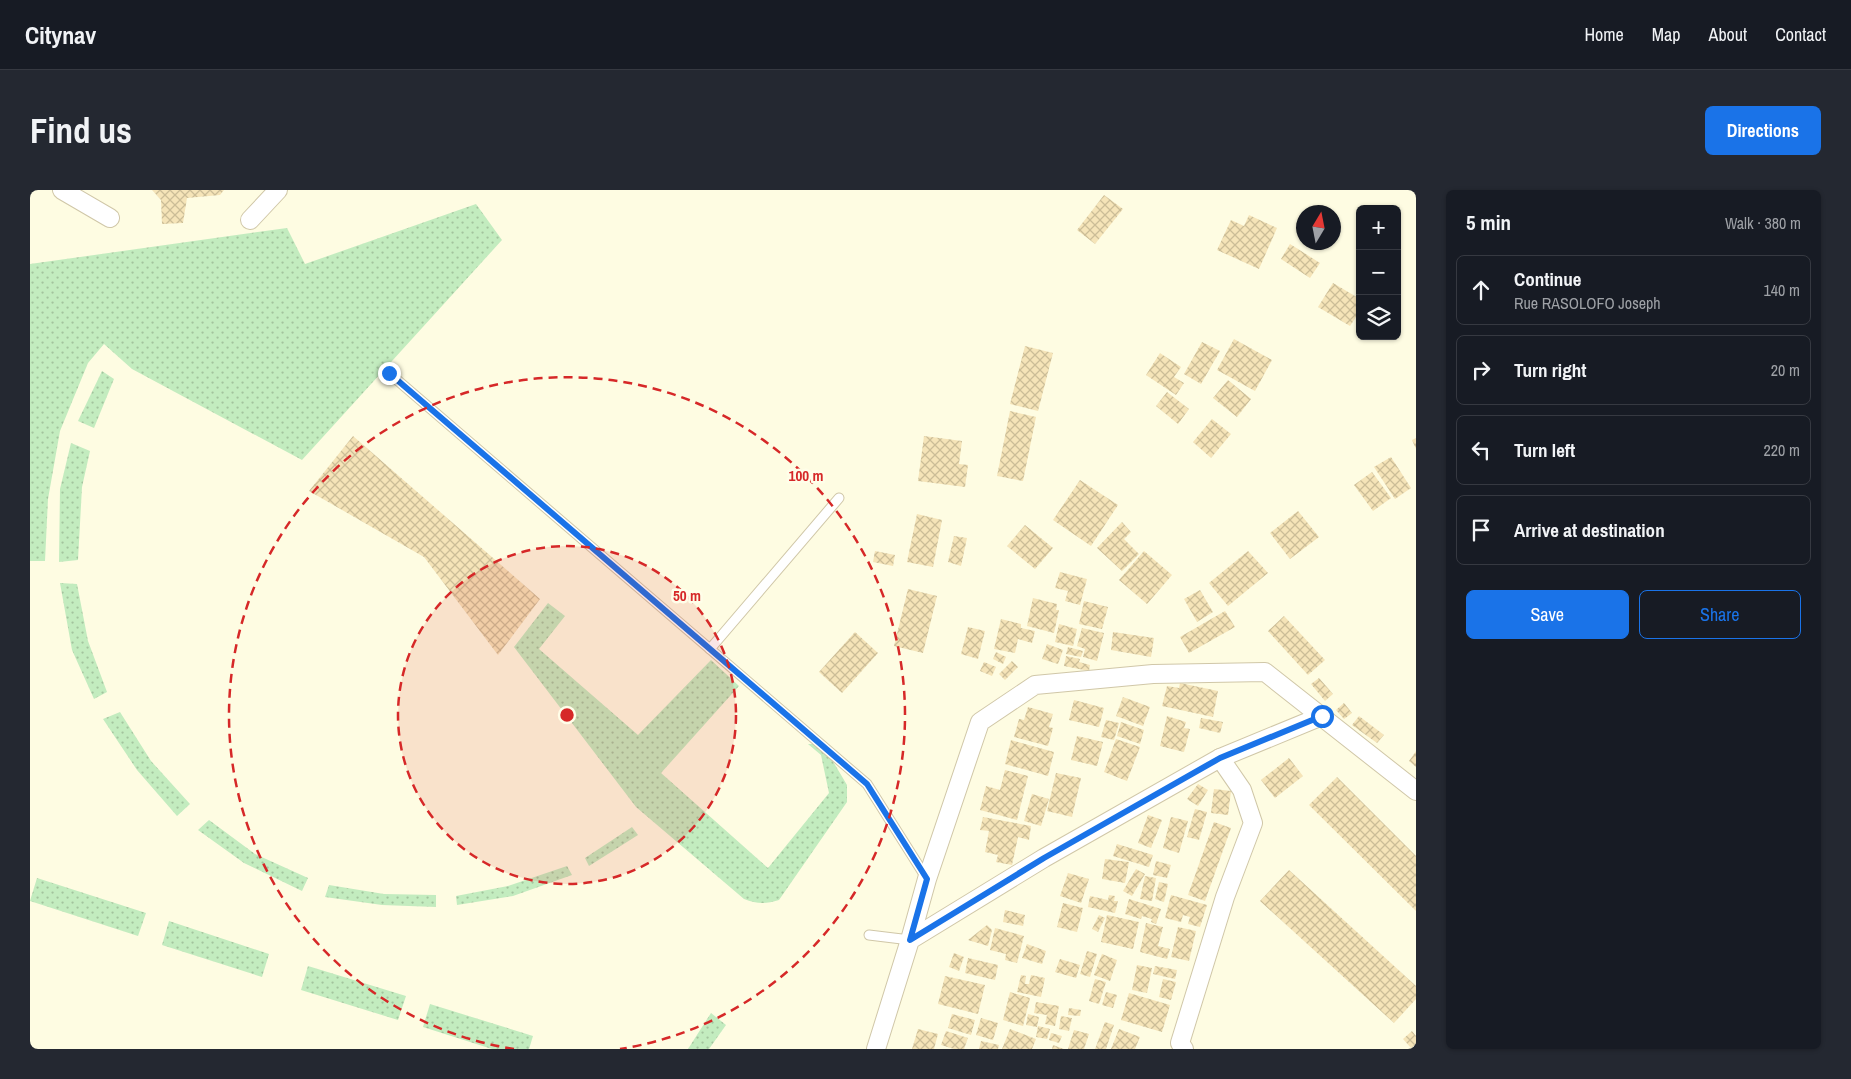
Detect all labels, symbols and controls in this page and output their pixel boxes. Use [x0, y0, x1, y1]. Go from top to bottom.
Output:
text: Citynav [25, 19, 96, 51]
text: Home [1584, 22, 1624, 47]
text: Map [1652, 22, 1681, 47]
text: About [1709, 22, 1747, 47]
text: Contact [1775, 22, 1826, 47]
button: Directions [1705, 106, 1821, 155]
text: Find us [30, 107, 132, 154]
north arrow [1296, 205, 1341, 250]
map controls [1356, 205, 1401, 340]
button: + [1356, 205, 1401, 250]
text: 5 min [1466, 208, 1511, 237]
text: Walk · 380 m [1725, 212, 1801, 234]
button: − [1356, 250, 1401, 295]
text: Continue [1514, 266, 1582, 292]
icon: ahead [1467, 276, 1495, 304]
text: 140 m [1764, 279, 1800, 301]
text: Rue RASOLOFO Joseph [1514, 292, 1661, 314]
button: layers [1356, 295, 1401, 340]
icon: right [1467, 356, 1495, 384]
text: Turn right [1514, 357, 1586, 383]
text: 20 m [1771, 359, 1800, 381]
route end [378, 362, 401, 385]
icon: left [1467, 436, 1495, 464]
text: Turn left [1514, 437, 1575, 463]
text: 220 m [1764, 439, 1800, 461]
text: 100 m [789, 465, 823, 486]
icon: arrive [1467, 516, 1495, 544]
text: Arrive at destination [1514, 517, 1665, 543]
text: 50 m [673, 585, 701, 606]
button: Save [1466, 590, 1629, 639]
button: Share [1639, 590, 1801, 639]
route start [1311, 705, 1334, 728]
centre of rings [558, 706, 576, 724]

